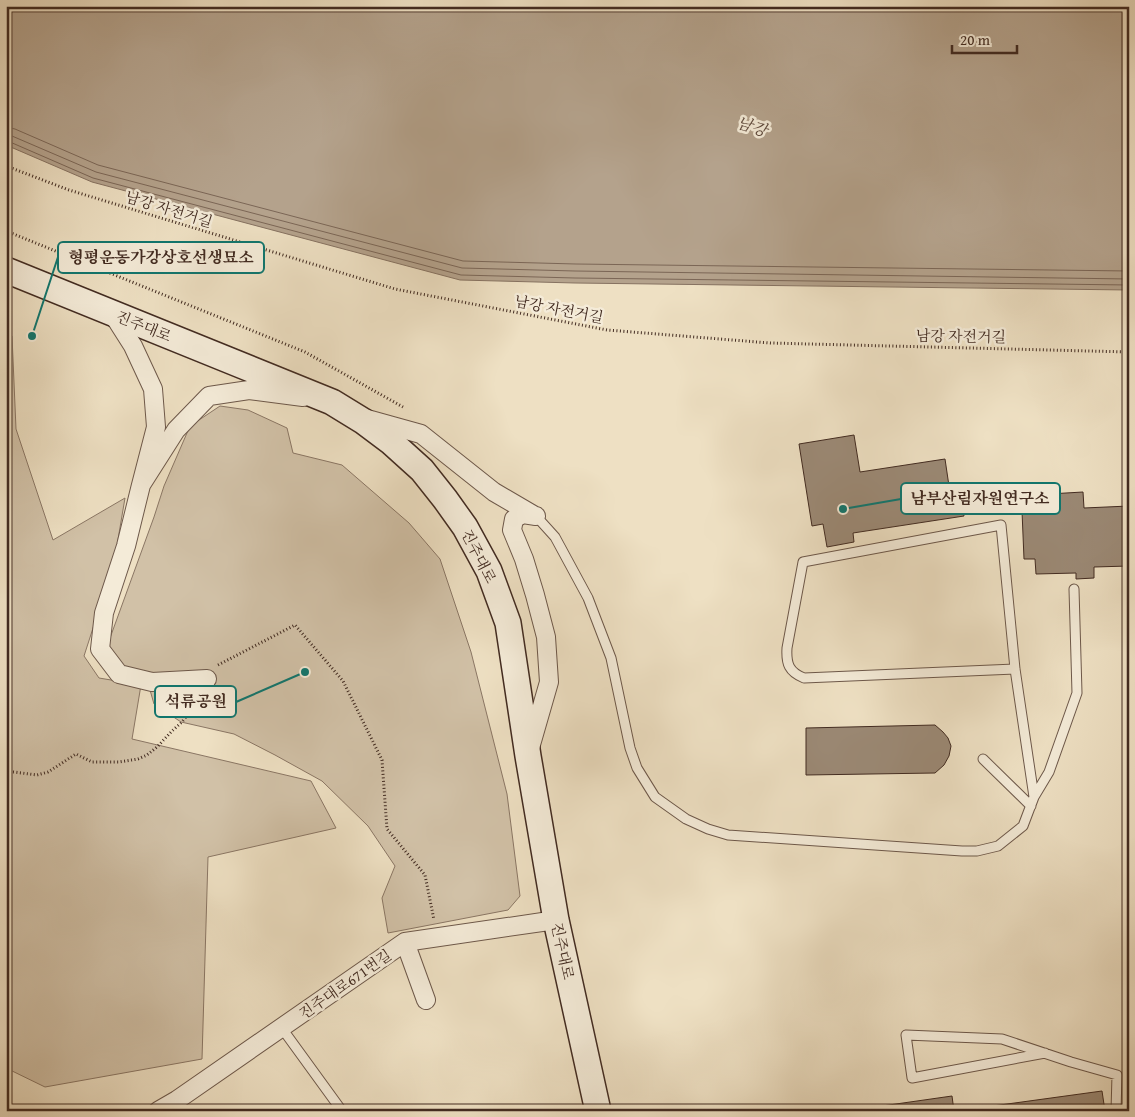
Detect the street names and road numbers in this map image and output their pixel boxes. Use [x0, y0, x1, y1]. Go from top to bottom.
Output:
street label: 남강 자전거길 [123, 186, 215, 232]
street label: 남강 자전거길 [513, 290, 605, 328]
street label: 진주대로 [113, 305, 175, 347]
street label: 남강 자전거길 [916, 325, 1006, 347]
street label: 진주대로 [456, 525, 502, 587]
street label: 진주대로 [547, 920, 579, 982]
street label: 진주대로671번길 [294, 944, 396, 1024]

